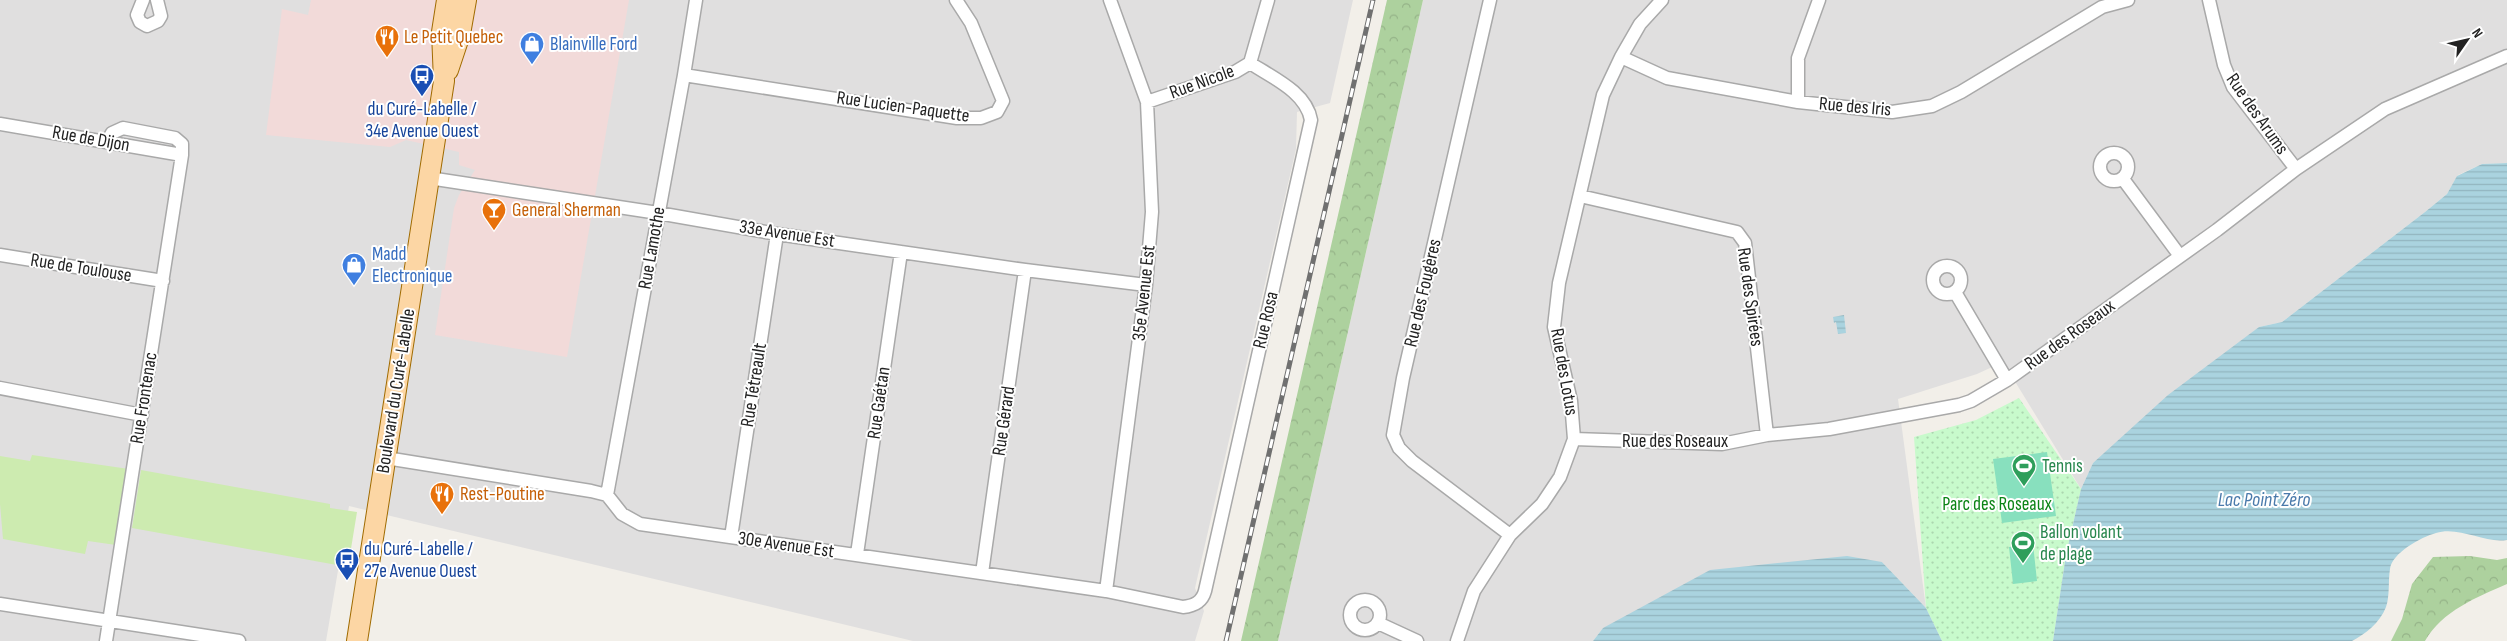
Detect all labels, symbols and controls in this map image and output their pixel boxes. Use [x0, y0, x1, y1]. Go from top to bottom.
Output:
north arrow [2442, 15, 2492, 65]
restaurant icon: Le Petit Quebec [374, 24, 400, 58]
text: N [2468, 25, 2487, 41]
place label: Le Petit Quebec [404, 26, 503, 49]
shop icon: Blainville Ford [519, 31, 545, 65]
place label: Blainville Ford [550, 33, 637, 56]
street label: Rue Nicole [1166, 60, 1238, 104]
bus stop icon: du Curé-Labelle / 34e Avenue Ouest [409, 63, 435, 97]
street label: Rue des Arums [2221, 69, 2293, 159]
street label: Rue Lucien-Paquette [835, 86, 971, 128]
street label: Rue des Iris [1818, 92, 1892, 122]
place label: du Curé-Labelle / 34e Avenue Ouest [365, 98, 479, 143]
street label: Rue de Dijon [50, 121, 132, 157]
bar icon: General Sherman [481, 197, 507, 231]
place label: General Sherman [512, 199, 621, 222]
street label: Rue Lamothe [633, 205, 671, 291]
street label: 33e Avenue Est [738, 215, 837, 253]
street label: Rue des Fougères [1399, 237, 1447, 349]
place label: Madd Electronique [372, 243, 452, 288]
street label: 35e Avenue Est [1128, 244, 1160, 342]
street label: Rue des Spirées [1732, 246, 1768, 348]
street label: Rue de Toulouse [29, 249, 133, 287]
shop icon: Madd Electronique [341, 252, 367, 286]
street label: Rue Rosa [1248, 289, 1284, 351]
street label: Rue des Roseaux [2020, 295, 2120, 375]
street label: Boulevard du Curé-Labelle [372, 307, 420, 475]
street label: Rue des Lotus [1545, 327, 1583, 418]
street label: Rue Tétreault [736, 341, 772, 429]
street label: Rue Frontenac [125, 351, 163, 445]
street label: Rue Gaétan [863, 365, 895, 441]
street label: Rue Gérard [988, 385, 1020, 457]
street label: Rue des Roseaux [1622, 430, 1728, 453]
sports icon: Tennis [2011, 453, 2037, 487]
place label: Tennis [2042, 455, 2083, 478]
restaurant icon: Rest-Poutine [429, 481, 455, 515]
place label: Rest-Poutine [460, 483, 545, 506]
water label: Lac Point Zéro [2218, 488, 2310, 512]
park label: Parc des Roseaux [1942, 493, 2052, 516]
place label: Ballon volant de plage [2040, 521, 2122, 566]
street label: 30e Avenue Est [736, 527, 836, 563]
sports icon: Ballon volant de plage [2010, 530, 2036, 564]
place label: du Curé-Labelle / 27e Avenue Ouest [364, 538, 477, 583]
bus stop icon: du Curé-Labelle / 27e Avenue Ouest [334, 547, 360, 581]

